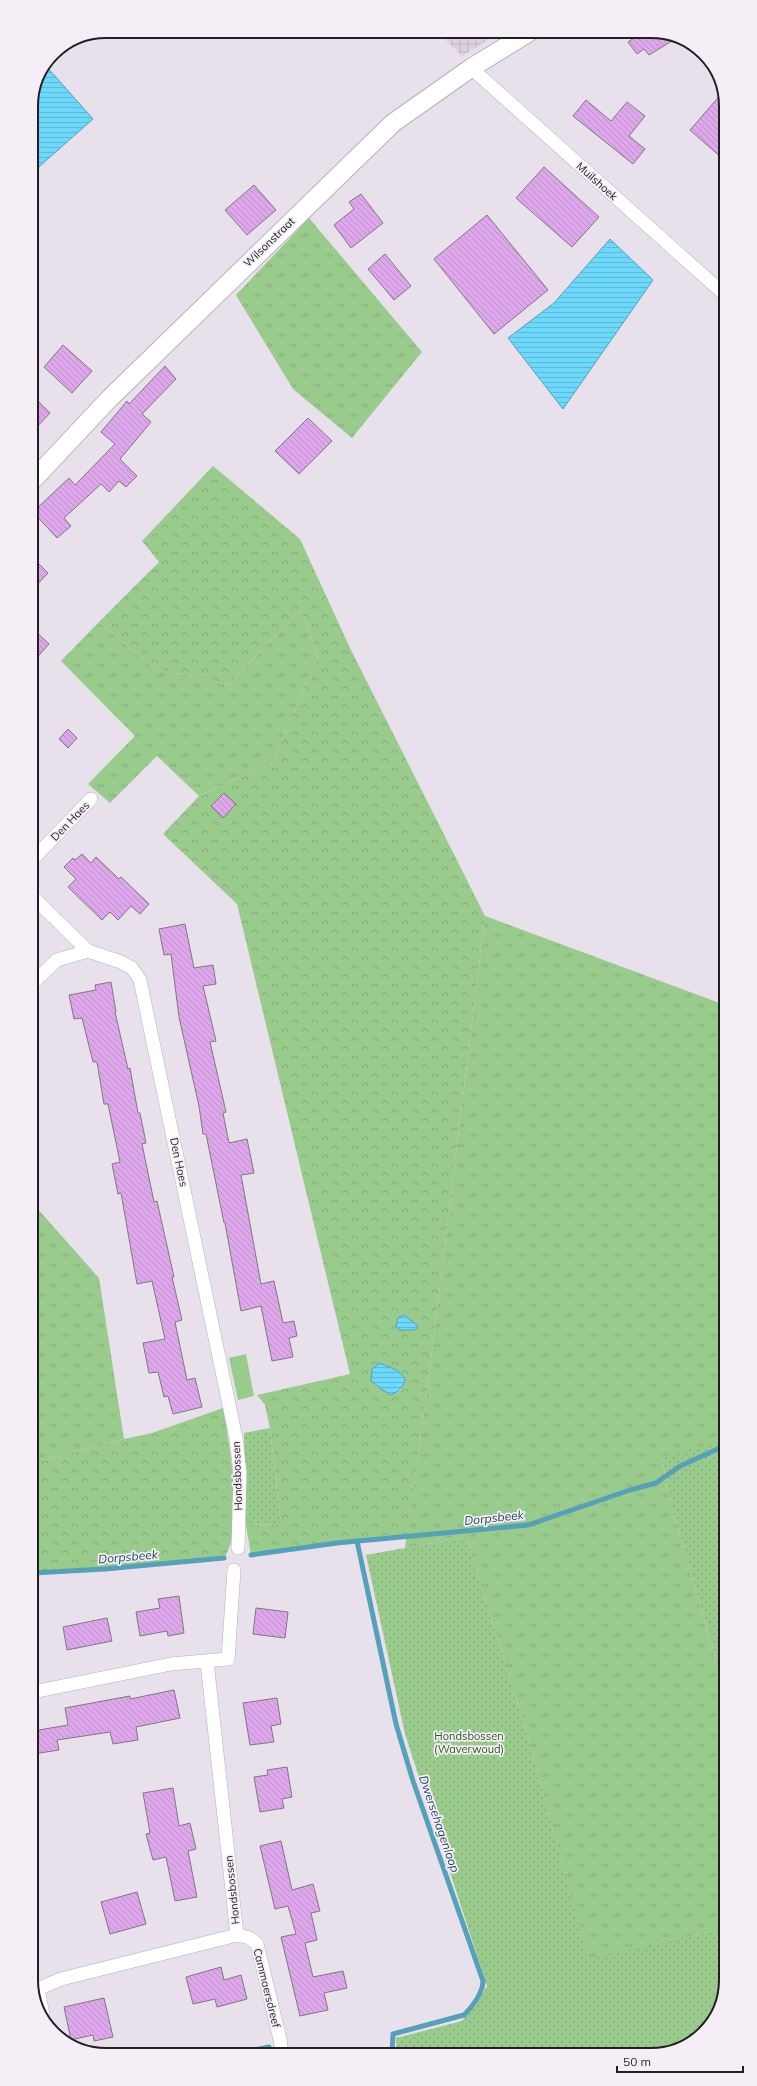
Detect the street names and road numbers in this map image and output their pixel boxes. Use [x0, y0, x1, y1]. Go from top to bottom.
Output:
street label: Muilshoek [573, 159, 621, 203]
street label: Wilsonstraat [240, 214, 298, 270]
street label: Den Haes [48, 798, 92, 844]
street label: Den Haes [167, 1136, 191, 1188]
street label: Hondsbossen [229, 1441, 245, 1511]
street label: Hondsbossen [221, 1855, 243, 1925]
street label: Cammaersdreef [250, 1947, 284, 2029]

